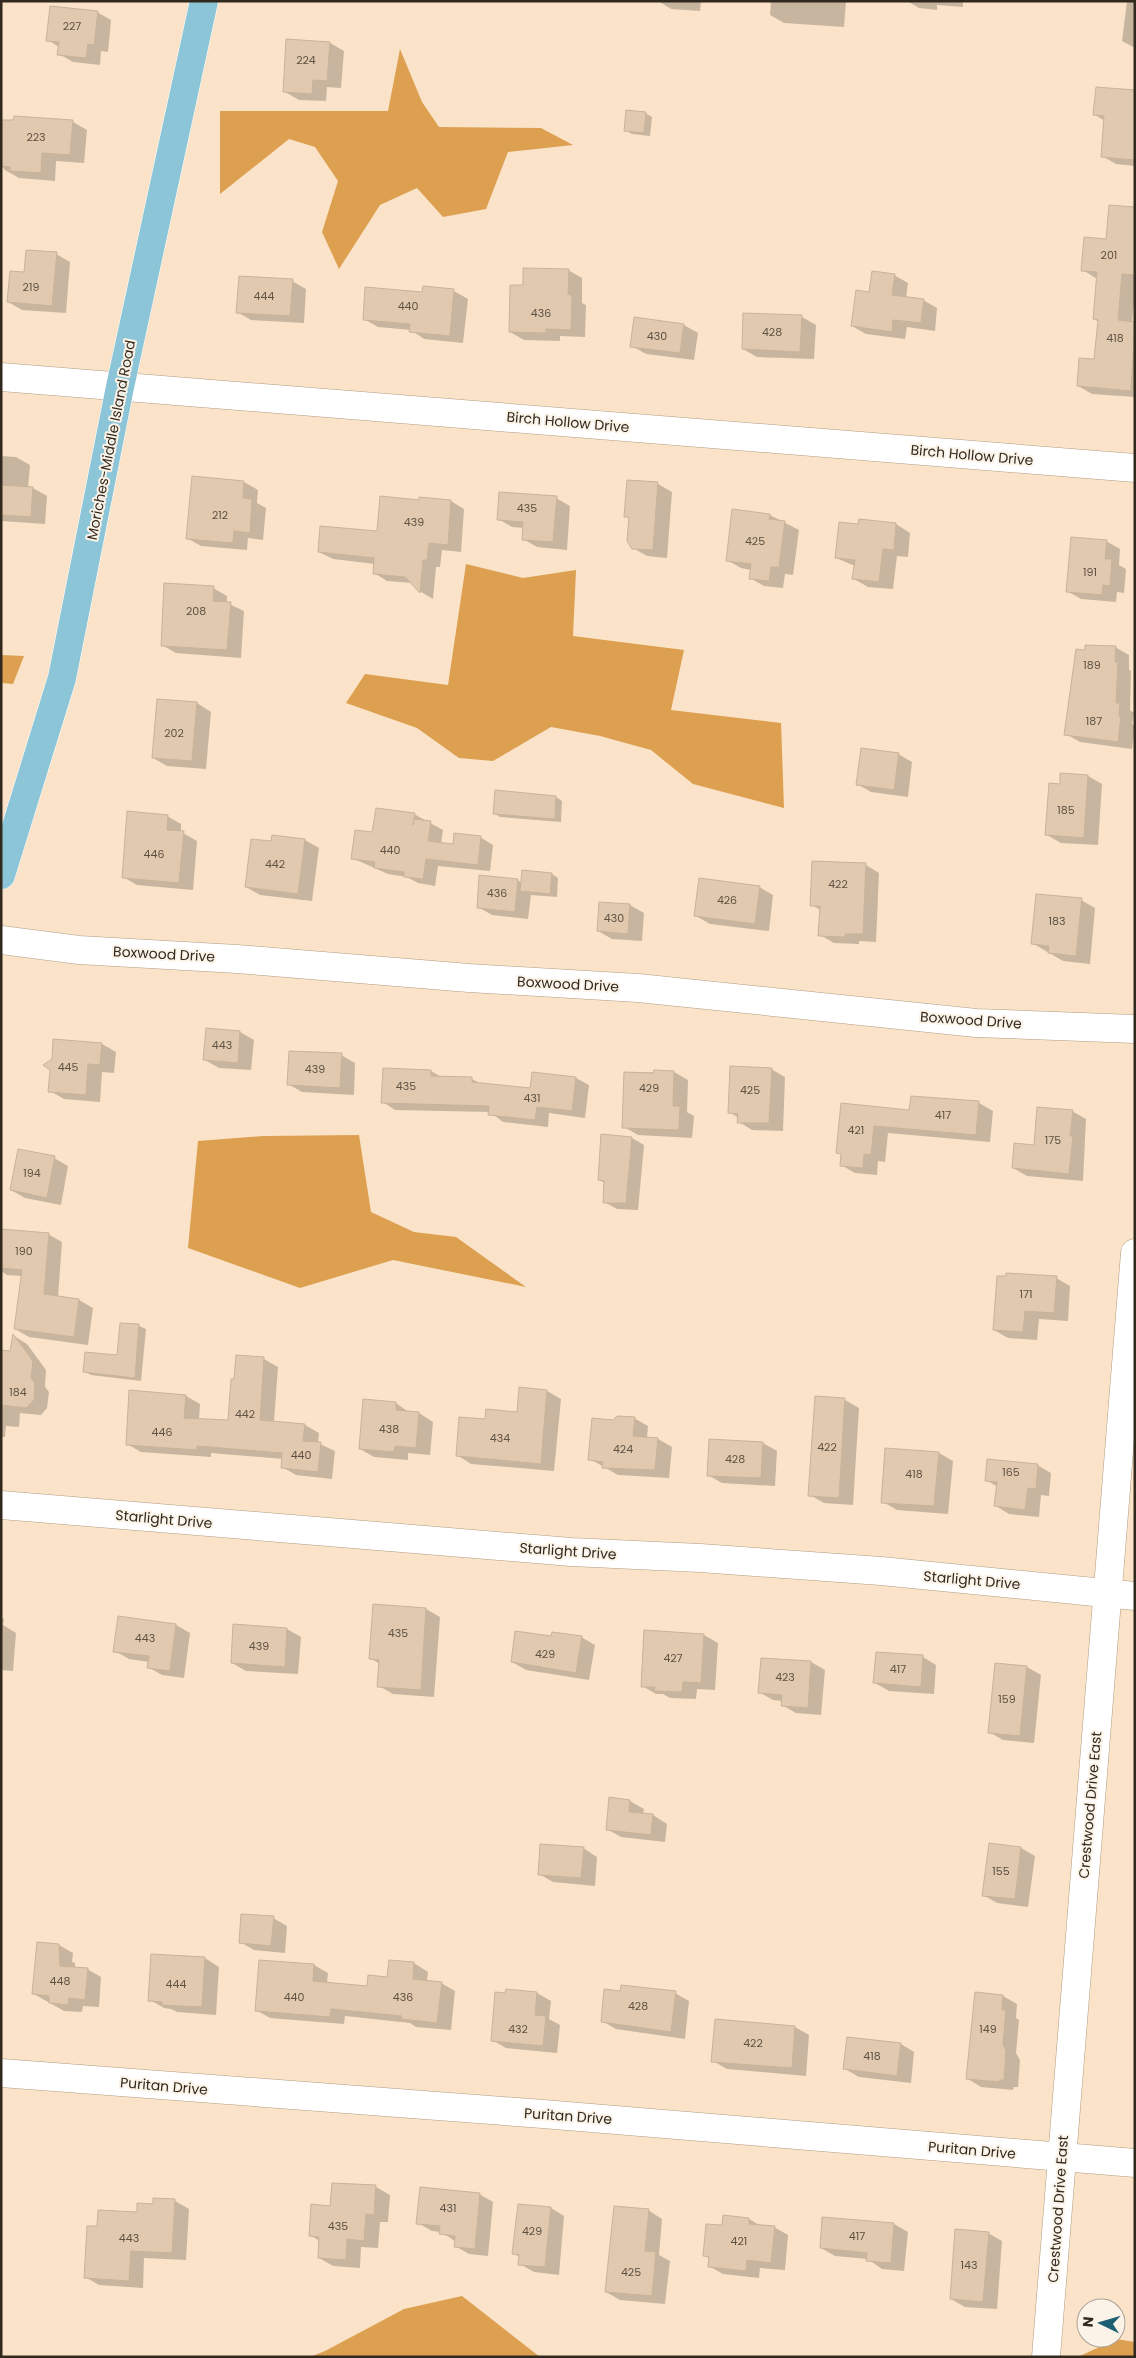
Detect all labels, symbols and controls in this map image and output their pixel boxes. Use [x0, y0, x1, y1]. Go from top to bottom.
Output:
house number: 227 [63, 18, 81, 34]
house number: 224 [296, 52, 316, 68]
house number: 223 [26, 129, 46, 145]
house number: 201 [1101, 247, 1117, 263]
house number: 219 [23, 279, 39, 295]
house number: 444 [254, 288, 274, 304]
house number: 440 [398, 298, 418, 314]
house number: 436 [531, 305, 551, 321]
house number: 428 [762, 324, 782, 340]
house number: 430 [647, 328, 667, 344]
house number: 418 [1106, 330, 1124, 346]
street label: Moriches-Middle Island Road [82, 338, 140, 542]
street label: Birch Hollow Drive [506, 407, 631, 437]
street label: Birch Hollow Drive [910, 440, 1035, 470]
house number: 435 [517, 500, 537, 516]
house number: 212 [212, 507, 228, 523]
house number: 439 [404, 514, 424, 530]
house number: 425 [745, 533, 765, 549]
house number: 191 [1083, 564, 1097, 580]
house number: 208 [186, 603, 206, 619]
house number: 189 [1083, 657, 1101, 673]
house number: 187 [1086, 713, 1102, 729]
house number: 202 [164, 725, 184, 741]
house number: 185 [1057, 802, 1075, 818]
house number: 440 [380, 842, 400, 858]
house number: 446 [144, 846, 164, 862]
house number: 442 [265, 856, 285, 872]
house number: 422 [828, 876, 848, 892]
house number: 436 [487, 885, 507, 901]
house number: 426 [717, 892, 737, 908]
house number: 430 [604, 910, 624, 926]
house number: 183 [1049, 913, 1065, 929]
street label: Boxwood Drive [113, 941, 216, 967]
street label: Boxwood Drive [517, 971, 620, 997]
street label: Boxwood Drive [919, 1006, 1023, 1034]
house number: 443 [212, 1037, 232, 1053]
house number: 445 [58, 1059, 78, 1075]
house number: 439 [305, 1061, 325, 1077]
house number: 435 [396, 1078, 416, 1094]
house number: 429 [639, 1080, 659, 1096]
house number: 425 [740, 1082, 760, 1098]
house number: 431 [524, 1090, 540, 1106]
house number: 417 [935, 1107, 951, 1123]
house number: 421 [848, 1122, 864, 1138]
house number: 175 [1045, 1132, 1061, 1148]
house number: 194 [23, 1165, 41, 1181]
house number: 190 [15, 1243, 33, 1259]
house number: 171 [1019, 1286, 1033, 1302]
house number: 184 [9, 1384, 27, 1400]
house number: 442 [235, 1406, 255, 1422]
house number: 438 [379, 1421, 399, 1437]
house number: 446 [152, 1424, 172, 1440]
house number: 434 [490, 1430, 510, 1446]
house number: 422 [817, 1439, 837, 1455]
house number: 424 [613, 1441, 633, 1457]
house number: 440 [291, 1447, 311, 1463]
house number: 428 [725, 1451, 745, 1467]
house number: 165 [1002, 1464, 1020, 1480]
house number: 418 [905, 1466, 923, 1482]
street label: Starlight Drive [115, 1505, 214, 1533]
street label: Starlight Drive [519, 1538, 618, 1564]
street label: Starlight Drive [923, 1566, 1022, 1594]
house number: 435 [388, 1625, 408, 1641]
house number: 443 [135, 1630, 155, 1646]
house number: 439 [249, 1638, 269, 1654]
house number: 429 [535, 1646, 555, 1662]
house number: 427 [663, 1650, 683, 1666]
house number: 417 [890, 1661, 906, 1677]
house number: 423 [775, 1669, 795, 1685]
house number: 159 [998, 1691, 1016, 1707]
street label: Crestwood Drive East [1074, 1731, 1106, 1879]
house number: 155 [992, 1863, 1010, 1879]
house number: 448 [50, 1973, 70, 1989]
house number: 444 [166, 1976, 186, 1992]
house number: 440 [284, 1989, 304, 2005]
house number: 436 [393, 1989, 413, 2005]
house number: 428 [628, 1998, 648, 2014]
house number: 432 [508, 2021, 528, 2037]
house number: 149 [979, 2021, 997, 2037]
house number: 422 [743, 2035, 763, 2051]
house number: 418 [863, 2048, 881, 2064]
street label: Puritan Drive [119, 2072, 209, 2100]
street label: Puritan Drive [523, 2103, 613, 2129]
street label: Crestwood Drive East [1043, 2135, 1073, 2283]
street label: Puritan Drive [927, 2136, 1017, 2164]
house number: 431 [440, 2200, 456, 2216]
house number: 435 [328, 2218, 348, 2234]
house number: 429 [522, 2223, 542, 2239]
house number: 417 [849, 2228, 865, 2244]
house number: 443 [119, 2230, 139, 2246]
house number: 421 [731, 2233, 747, 2249]
house number: 143 [961, 2257, 977, 2273]
house number: 425 [621, 2264, 641, 2280]
north arrow [1076, 2298, 1126, 2348]
text: N [1078, 2316, 1098, 2328]

